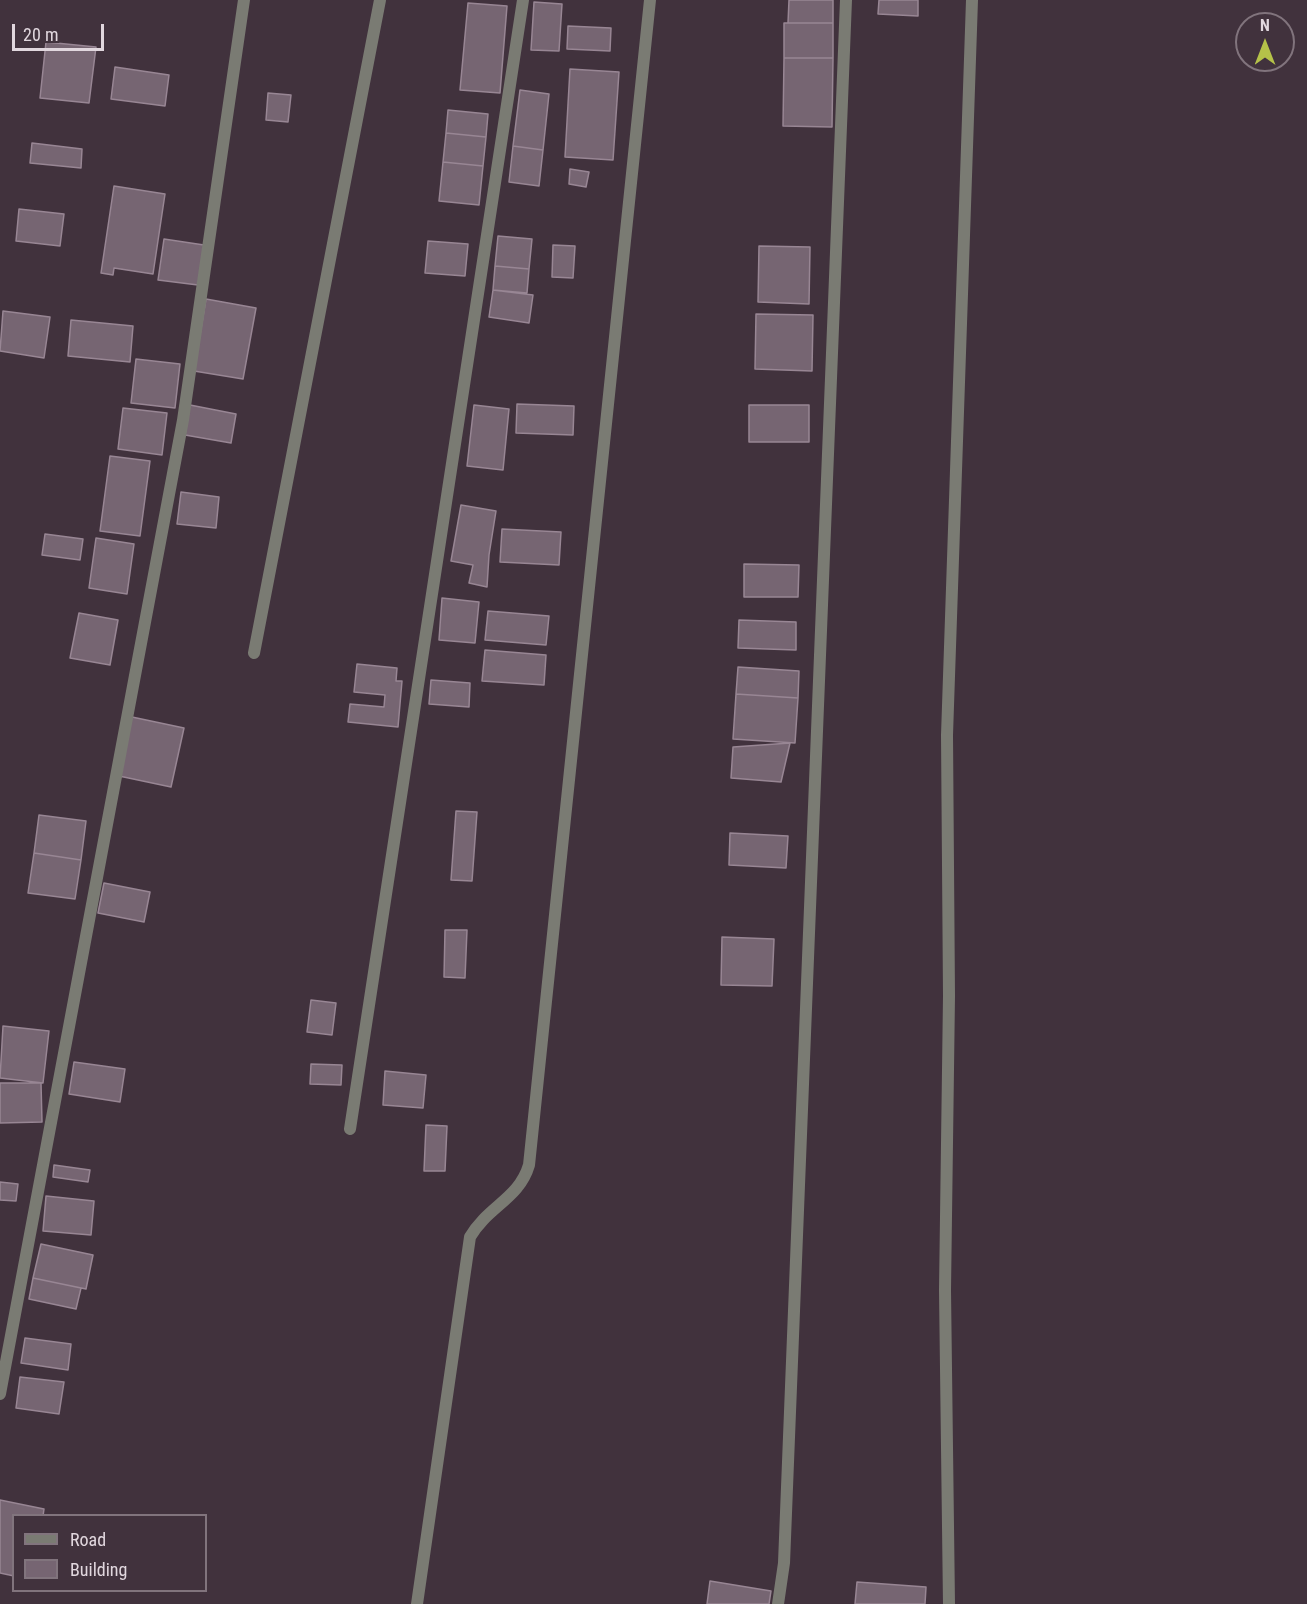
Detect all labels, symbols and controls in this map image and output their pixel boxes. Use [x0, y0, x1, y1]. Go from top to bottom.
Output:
scale bar [15, 12, 106, 50]
north arrow [1235, 12, 1295, 72]
text: N [1260, 16, 1270, 35]
text: 20 m [23, 24, 58, 45]
legend [12, 1514, 207, 1592]
text: Road [70, 1529, 106, 1550]
text: Building [70, 1559, 127, 1580]

